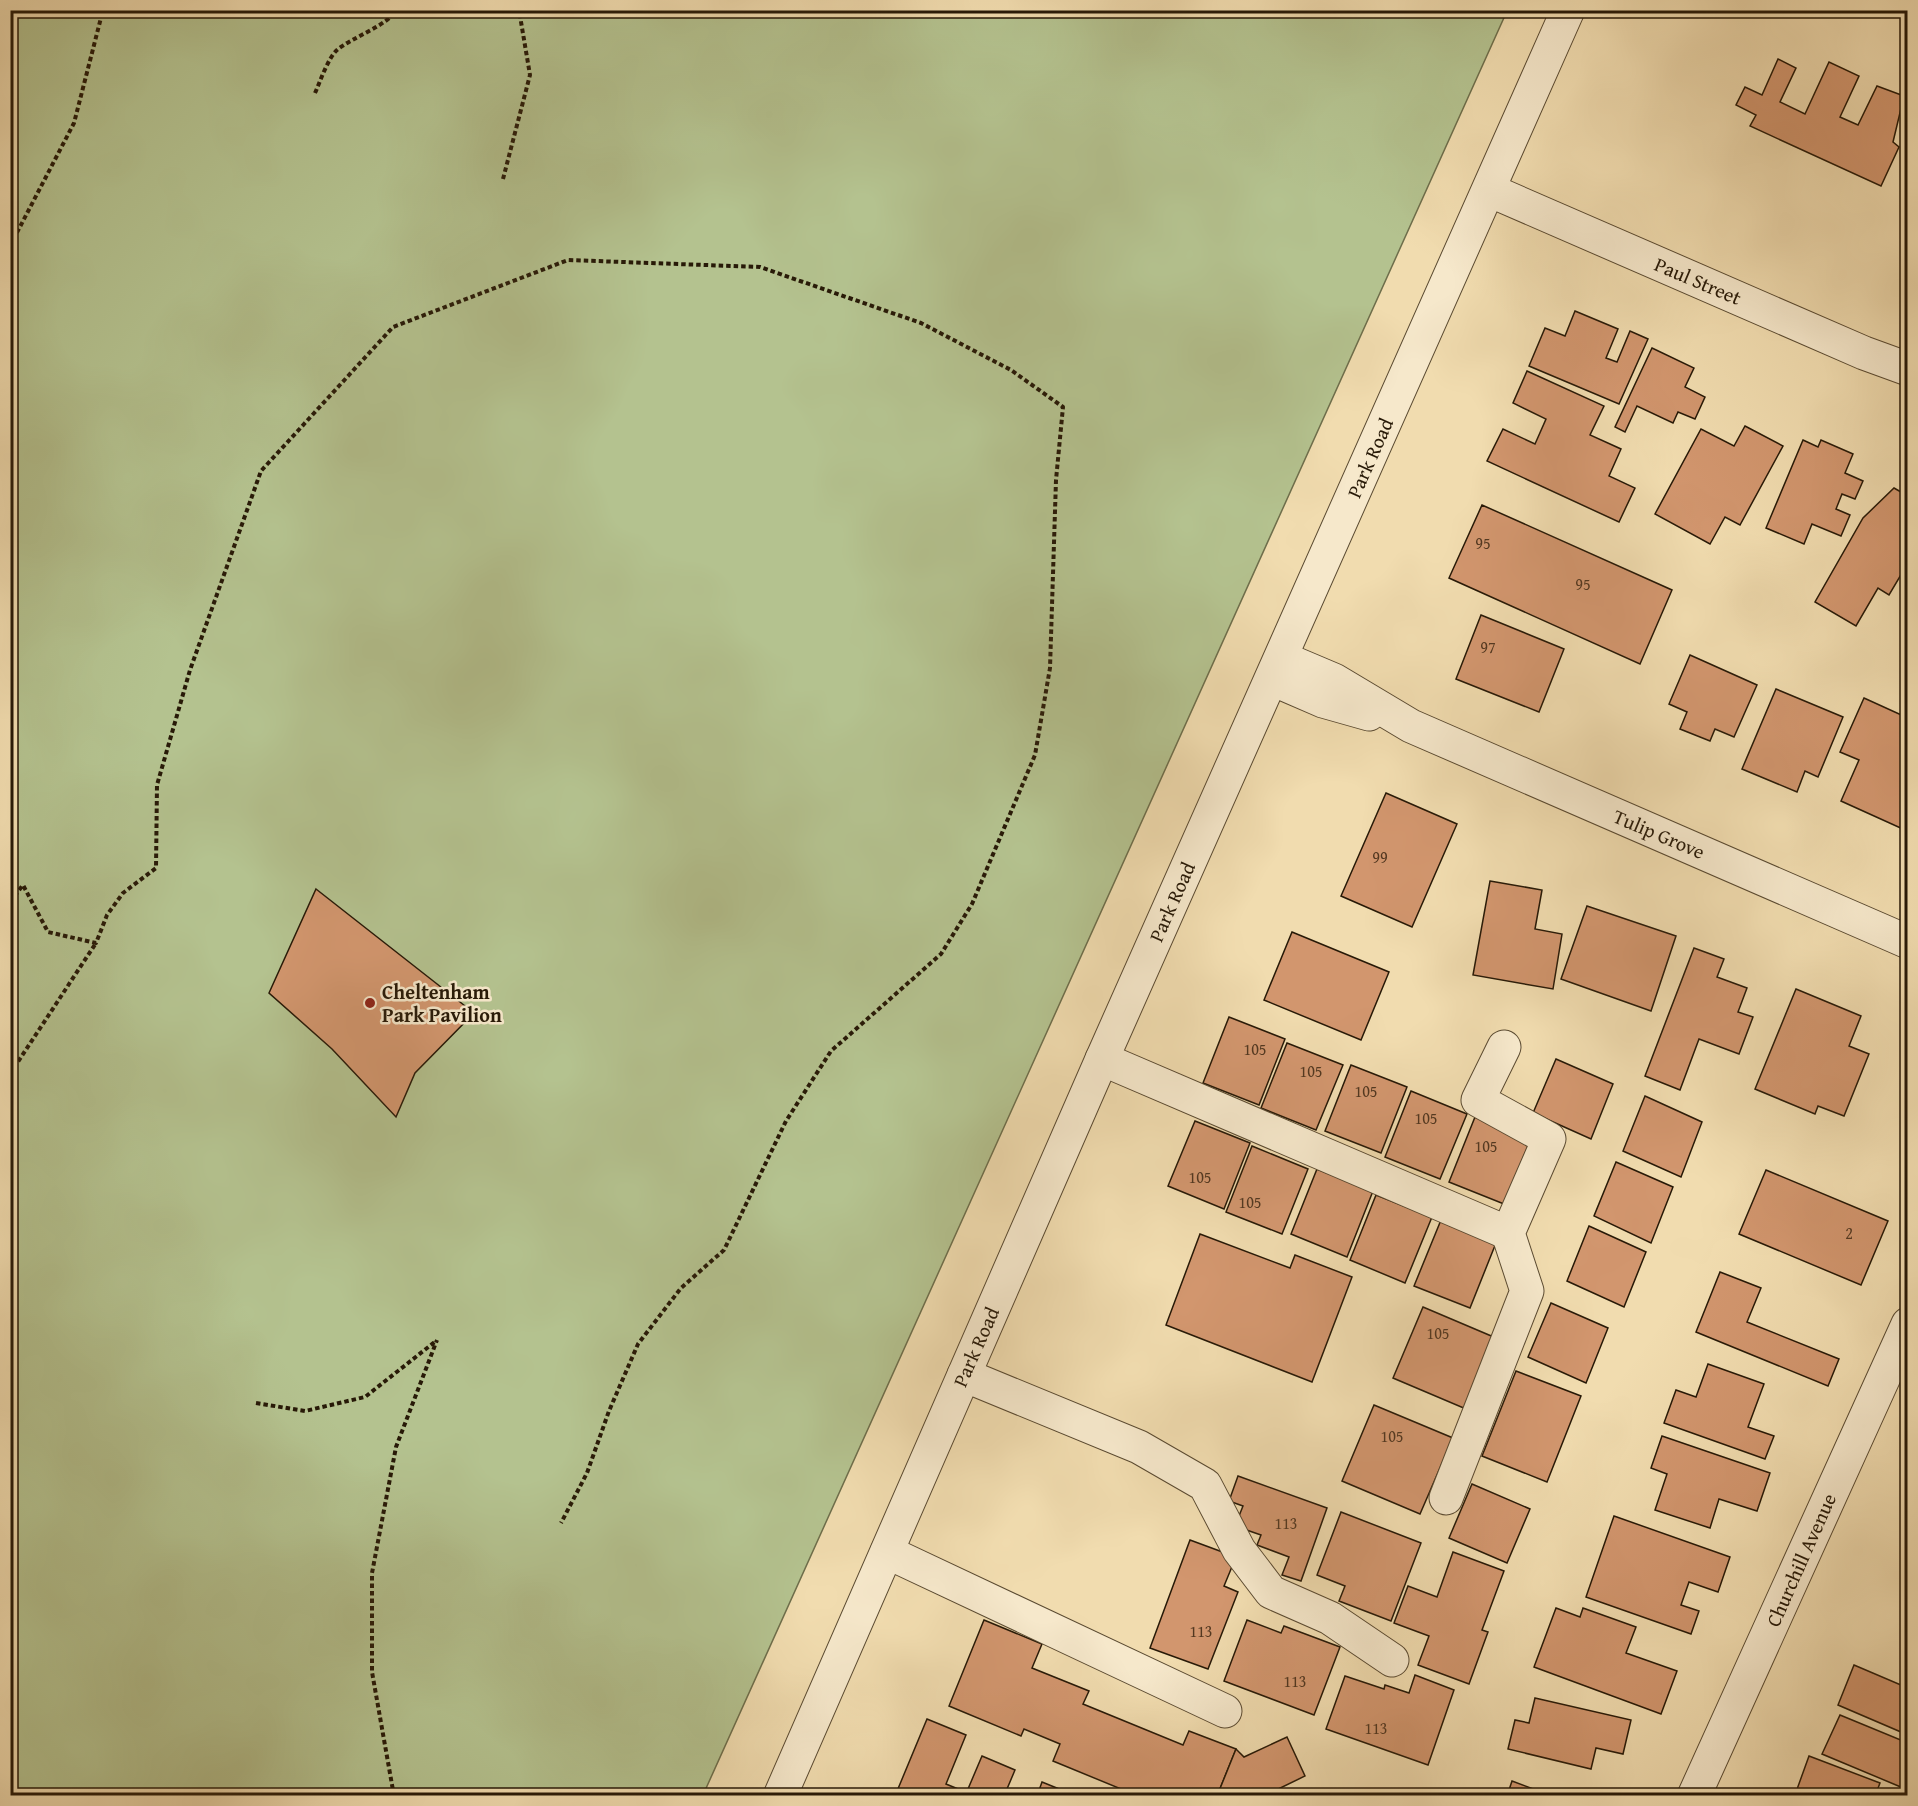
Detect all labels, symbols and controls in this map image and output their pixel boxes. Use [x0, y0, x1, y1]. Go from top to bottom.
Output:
street label: Paul Street [1650, 249, 1746, 312]
street label: Park Road [1339, 413, 1400, 502]
house number: 95 [1475, 531, 1491, 555]
house number: 95 [1575, 572, 1591, 596]
house number: 97 [1480, 635, 1496, 659]
street label: Tulip Grove [1609, 801, 1709, 866]
house number: 99 [1372, 845, 1388, 869]
street label: Park Road [1141, 857, 1202, 946]
place label: Cheltenham Park Pavilion [382, 977, 502, 1029]
marker: Cheltenham Park Pavilion [363, 996, 377, 1010]
house number: 105 [1243, 1037, 1267, 1061]
house number: 105 [1299, 1059, 1323, 1083]
house number: 105 [1354, 1079, 1378, 1103]
house number: 105 [1414, 1106, 1438, 1130]
house number: 105 [1474, 1134, 1498, 1158]
house number: 105 [1188, 1165, 1212, 1189]
house number: 105 [1238, 1190, 1262, 1214]
house number: 2 [1845, 1221, 1853, 1245]
street label: Park Road [945, 1302, 1006, 1391]
house number: 105 [1426, 1321, 1450, 1345]
house number: 105 [1380, 1424, 1404, 1448]
street label: Churchill Avenue [1758, 1488, 1843, 1631]
house number: 113 [1274, 1511, 1298, 1535]
house number: 113 [1189, 1619, 1213, 1643]
house number: 113 [1283, 1669, 1307, 1693]
house number: 113 [1364, 1716, 1388, 1740]

